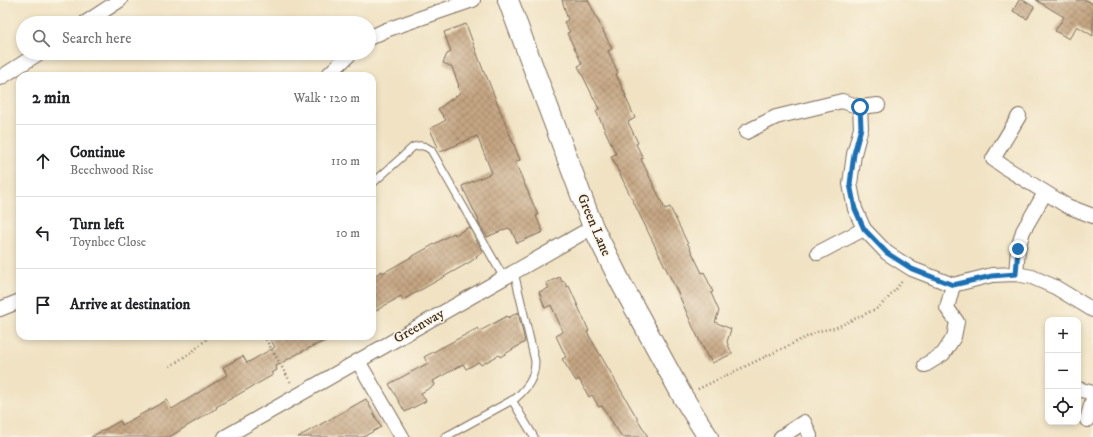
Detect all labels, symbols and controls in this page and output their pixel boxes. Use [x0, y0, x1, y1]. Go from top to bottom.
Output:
search box [16, 16, 376, 60]
icon: search [30, 27, 52, 49]
text: Search here [62, 29, 131, 48]
text: 2 min [32, 87, 70, 109]
text: Walk · 120 m [294, 90, 360, 106]
route start [851, 98, 869, 116]
text: Continue [70, 143, 125, 162]
icon: ahead [32, 150, 54, 172]
text: 110 m [331, 153, 360, 169]
text: Beechwood Rise [70, 162, 153, 178]
street label: Green Lane [573, 191, 615, 259]
text: Turn left [70, 215, 124, 234]
icon: left [32, 222, 54, 244]
text: 10 m [336, 225, 360, 241]
text: Toynbec Close [70, 234, 146, 250]
route end [1009, 240, 1027, 258]
icon: arrive [32, 294, 54, 316]
text: Arrive at destination [70, 295, 190, 314]
street label: Greenway [391, 304, 448, 348]
map controls [1045, 317, 1081, 425]
button: + [1045, 317, 1081, 353]
button: − [1045, 353, 1081, 389]
button: locate [1045, 389, 1081, 425]

